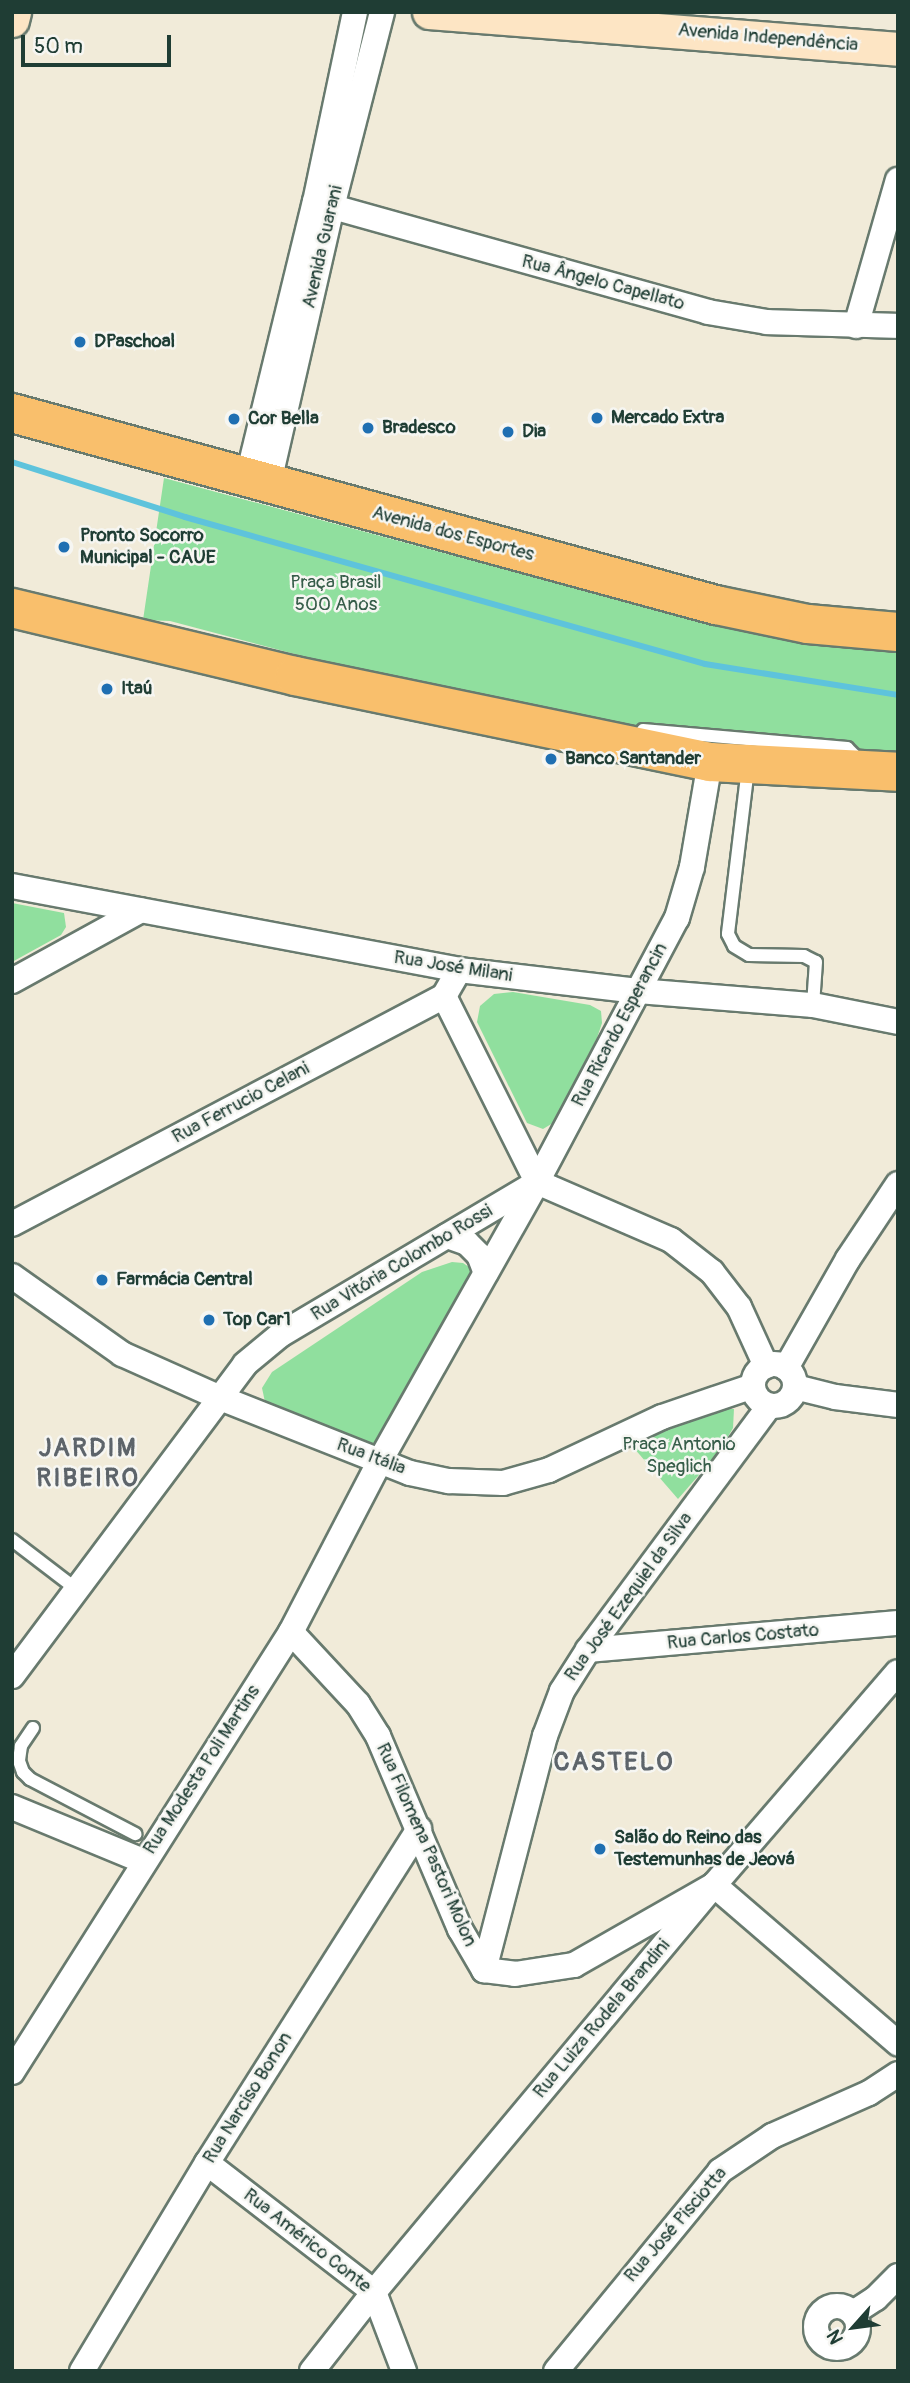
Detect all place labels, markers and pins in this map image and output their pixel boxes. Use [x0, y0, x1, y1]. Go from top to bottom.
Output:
place label: DPaschoal [94, 331, 175, 353]
marker: DPaschoal [72, 334, 88, 350]
place label: Mercado Extra [611, 407, 724, 429]
place label: Cor Bella [248, 408, 319, 430]
marker: Mercado Extra [589, 410, 605, 426]
marker: Cor Bella [226, 411, 242, 427]
place label: Bradesco [382, 417, 456, 439]
marker: Bradesco [360, 420, 376, 436]
place label: Dia [522, 421, 546, 443]
marker: Dia [500, 424, 516, 440]
place label: Pronto Socorro Municipal - CAUE [80, 525, 216, 569]
marker: Pronto Socorro Municipal - CAUE [54, 537, 74, 557]
place label: Itaú [121, 678, 153, 700]
marker: Itaú [99, 681, 115, 697]
place label: Banco Santander [565, 748, 701, 770]
marker: Banco Santander [543, 751, 559, 767]
place label: Farmácia Central [116, 1269, 253, 1291]
marker: Farmácia Central [94, 1272, 110, 1288]
place label: Top Car1 [223, 1309, 291, 1331]
marker: Top Car1 [201, 1312, 217, 1328]
place label: Salão do Reino das Testemunhas de Jeová [614, 1827, 795, 1871]
marker: Salão do Reino das Testemunhas de Jeová [592, 1841, 608, 1857]

